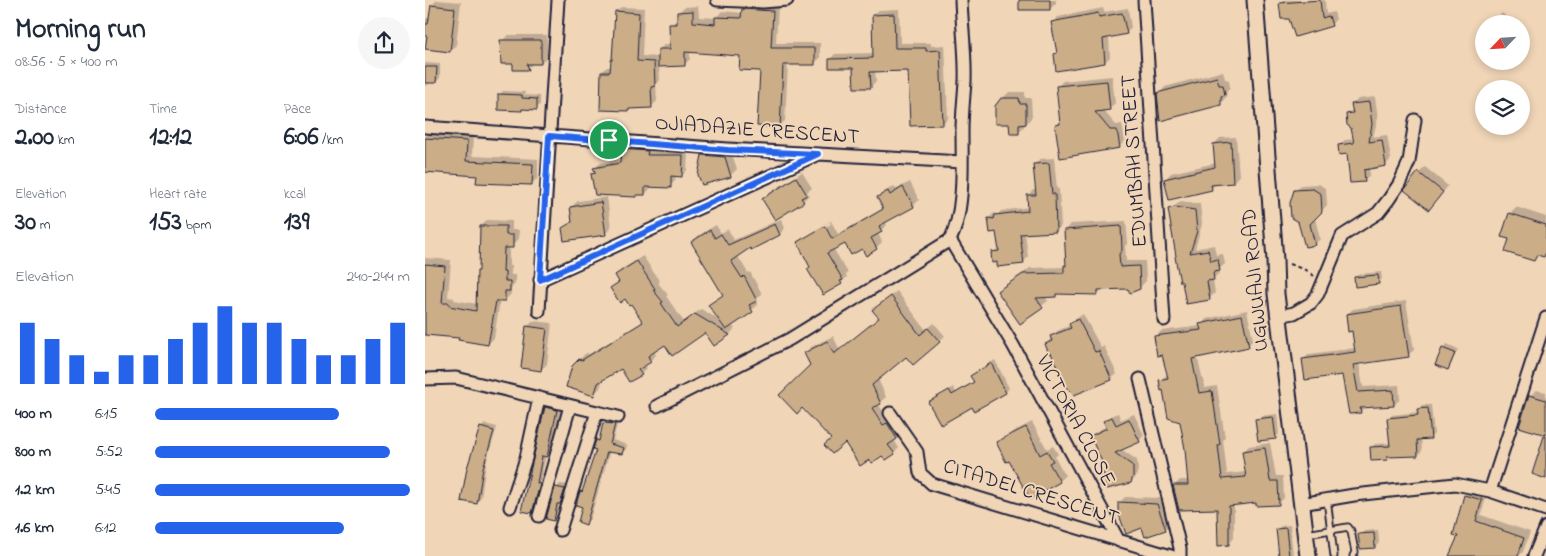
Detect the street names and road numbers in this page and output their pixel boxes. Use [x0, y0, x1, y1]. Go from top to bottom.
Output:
street label: EDUMBAH STREET [1114, 74, 1156, 248]
street label: OJIADAZIE CRESCENT [654, 109, 860, 153]
street label: UGWUAJI ROAD [1235, 207, 1277, 353]
street label: VICTORIA CLOSE [1027, 349, 1122, 492]
street label: CITADEL CRESCENT [939, 452, 1123, 534]

